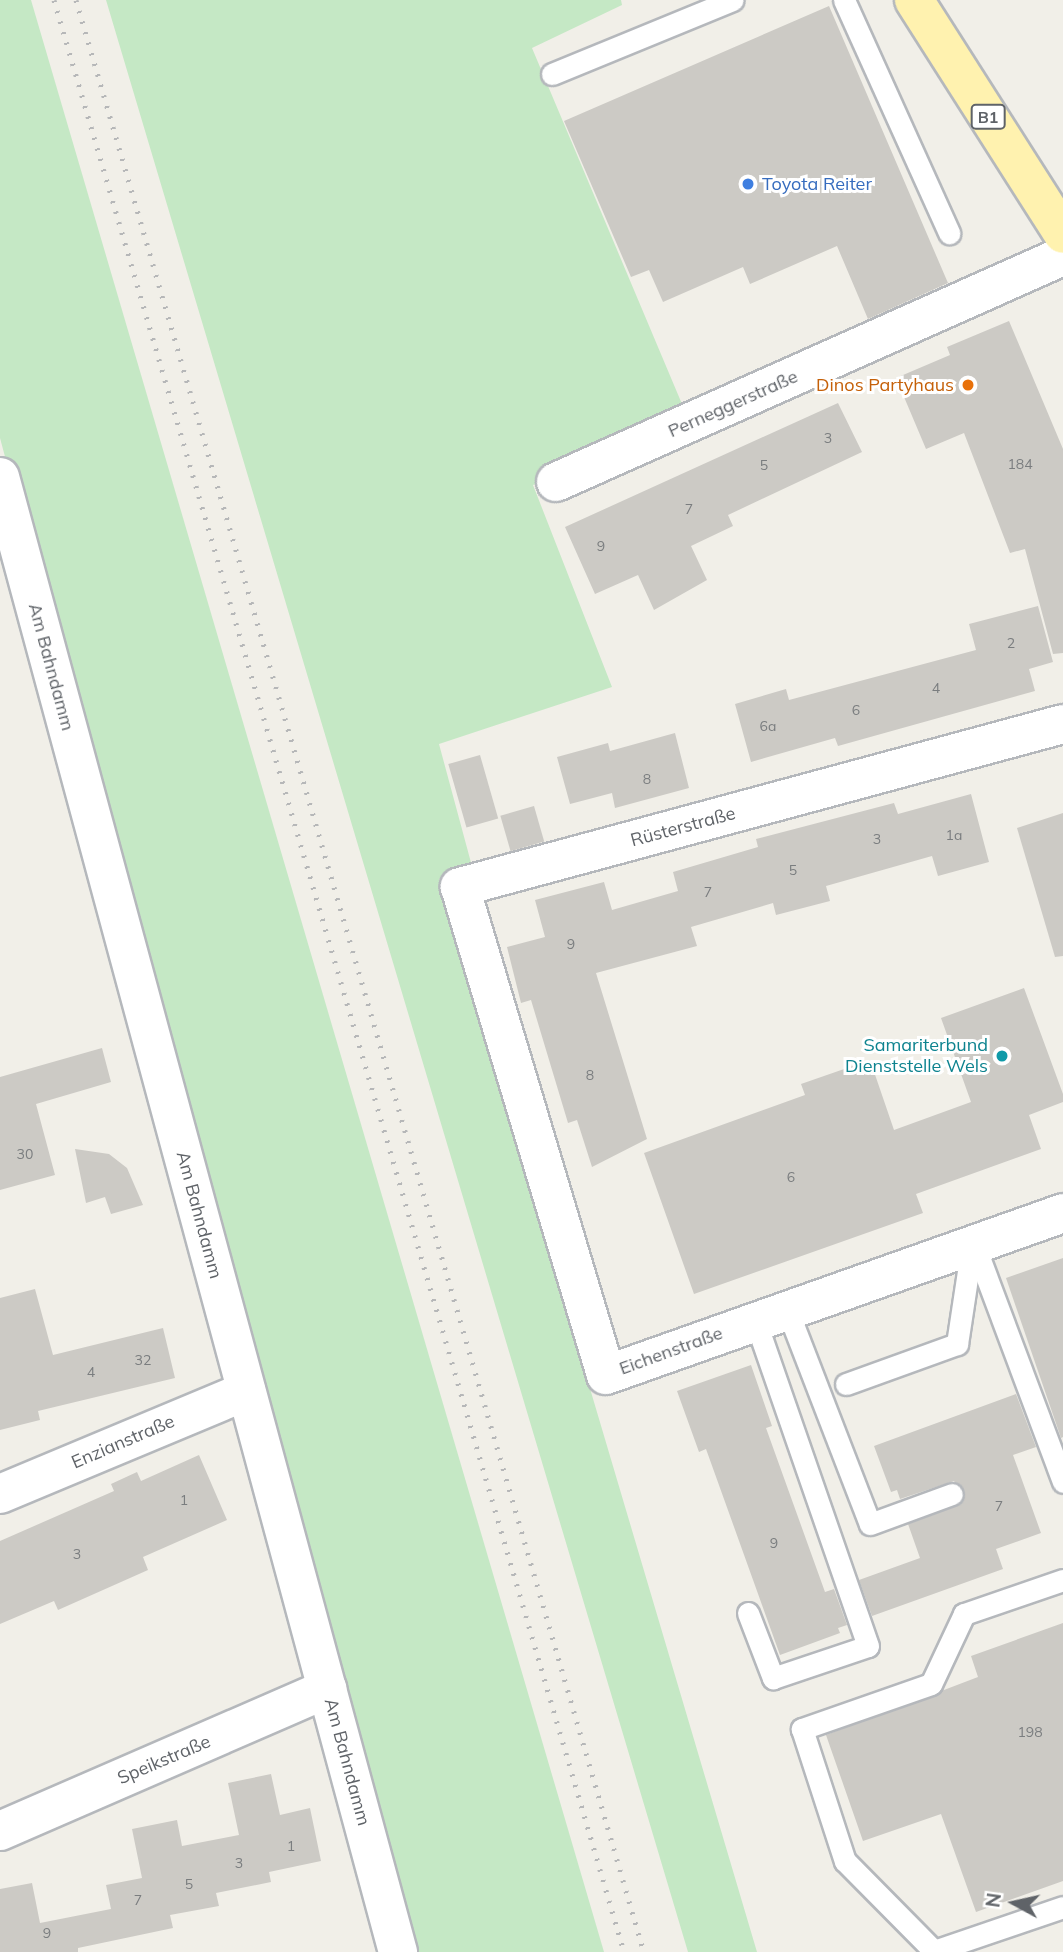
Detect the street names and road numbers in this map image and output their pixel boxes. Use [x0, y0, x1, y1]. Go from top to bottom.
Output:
road number: B1 [970, 105, 1006, 130]
street label: Perneggerstraße [665, 366, 801, 442]
street label: Am Bahndamm [24, 601, 78, 733]
street label: Rüsterstraße [628, 803, 738, 851]
street label: Am Bahndamm [172, 1149, 226, 1281]
street label: Eichenstraße [616, 1322, 726, 1380]
street label: Enzianstraße [68, 1411, 178, 1473]
street label: Am Bahndamm [320, 1696, 374, 1828]
street label: Speikstraße [114, 1731, 214, 1789]

